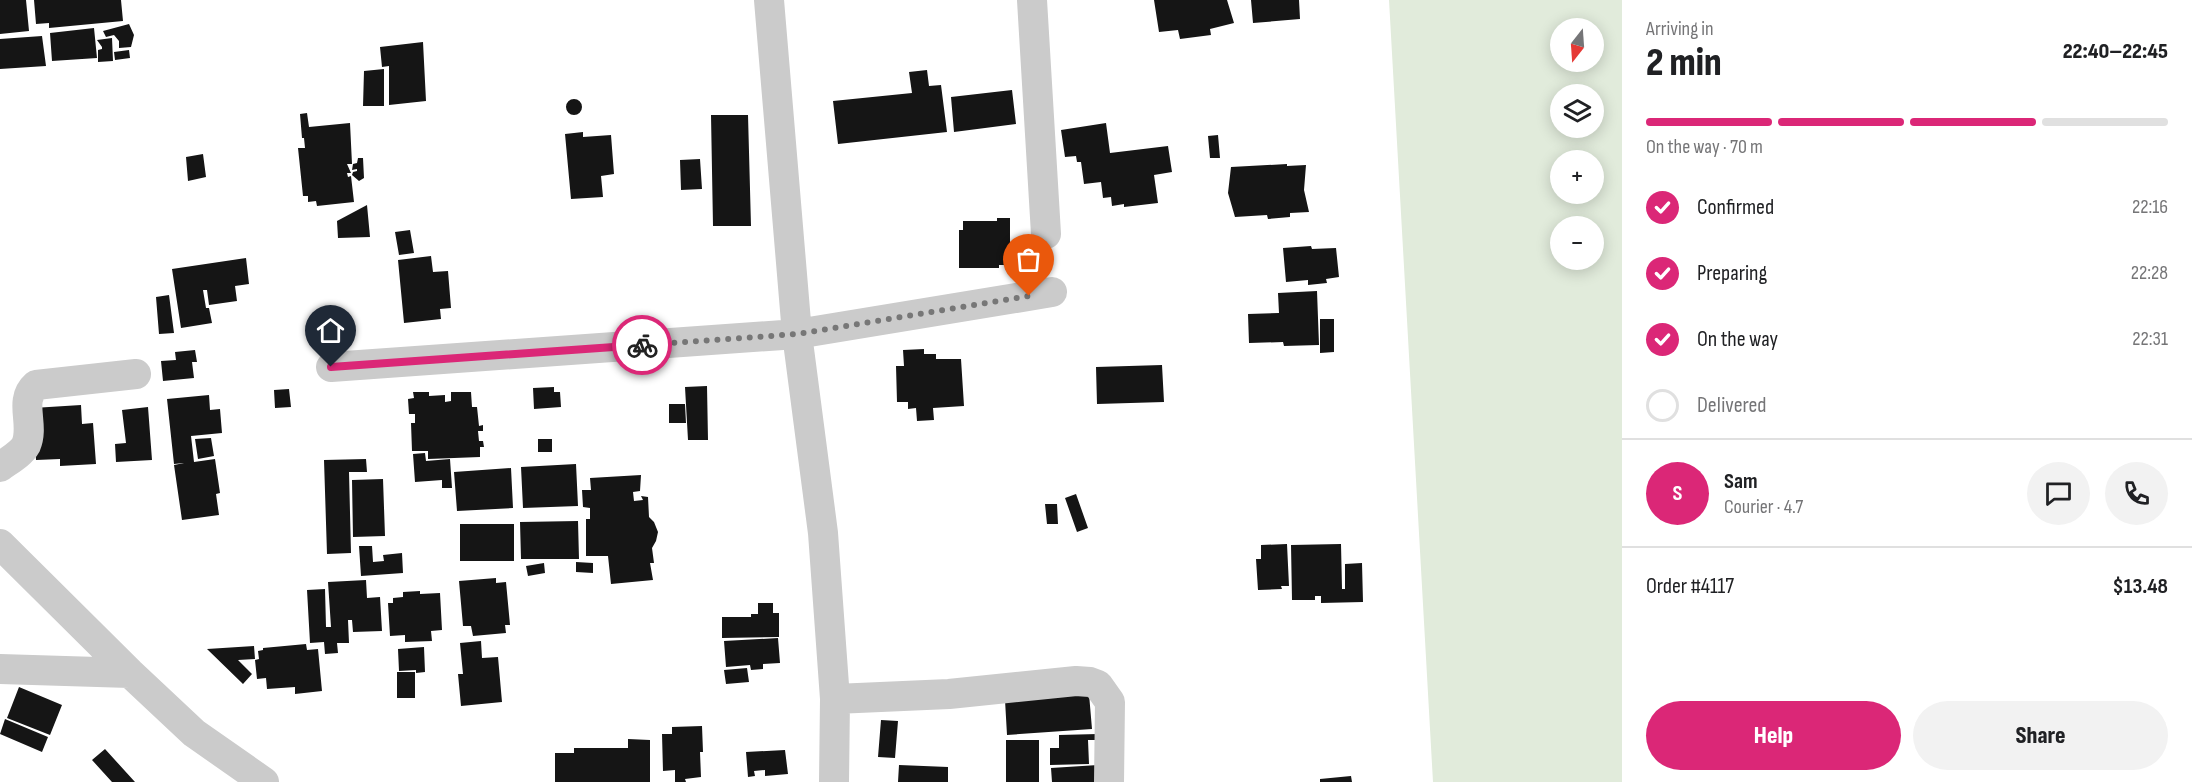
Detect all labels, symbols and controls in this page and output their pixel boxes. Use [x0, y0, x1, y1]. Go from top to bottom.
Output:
text: Arriving in [1646, 17, 1714, 41]
north arrow [1550, 18, 1604, 72]
map controls [1550, 18, 1604, 270]
text: 22:40–22:45 [2063, 38, 2168, 65]
text: 2 min [1646, 40, 1722, 87]
button: layers [1550, 84, 1604, 138]
text: On the way · 70 m [1646, 135, 1763, 159]
button: + [1550, 150, 1604, 204]
icon: check [1646, 191, 1679, 224]
text: Confirmed [1697, 194, 1774, 221]
text: 22:16 [2132, 195, 2168, 219]
button: − [1550, 216, 1604, 270]
pin [1003, 234, 1054, 296]
icon: bag [1012, 243, 1045, 276]
icon: check [1646, 257, 1679, 290]
text: Preparing [1697, 260, 1767, 287]
text: 22:28 [2131, 261, 2168, 285]
pin [305, 305, 356, 367]
icon: home [314, 314, 347, 347]
courier [612, 315, 672, 375]
icon: check [1646, 323, 1679, 356]
text: On the way [1697, 326, 1778, 353]
text: 22:31 [2132, 327, 2168, 351]
icon: bike [626, 329, 659, 362]
text: Delivered [1697, 392, 1766, 419]
button: chat [2027, 462, 2090, 525]
button: phone [2105, 462, 2168, 525]
text: Sam [1724, 468, 1758, 495]
text: S [1673, 480, 1682, 507]
text: Courier · 4.7 [1724, 495, 1803, 519]
text: Order #4117 [1646, 573, 1734, 600]
text: $13.48 [2113, 573, 2168, 600]
button: Help [1646, 701, 1901, 770]
button: Share [1913, 701, 2168, 770]

